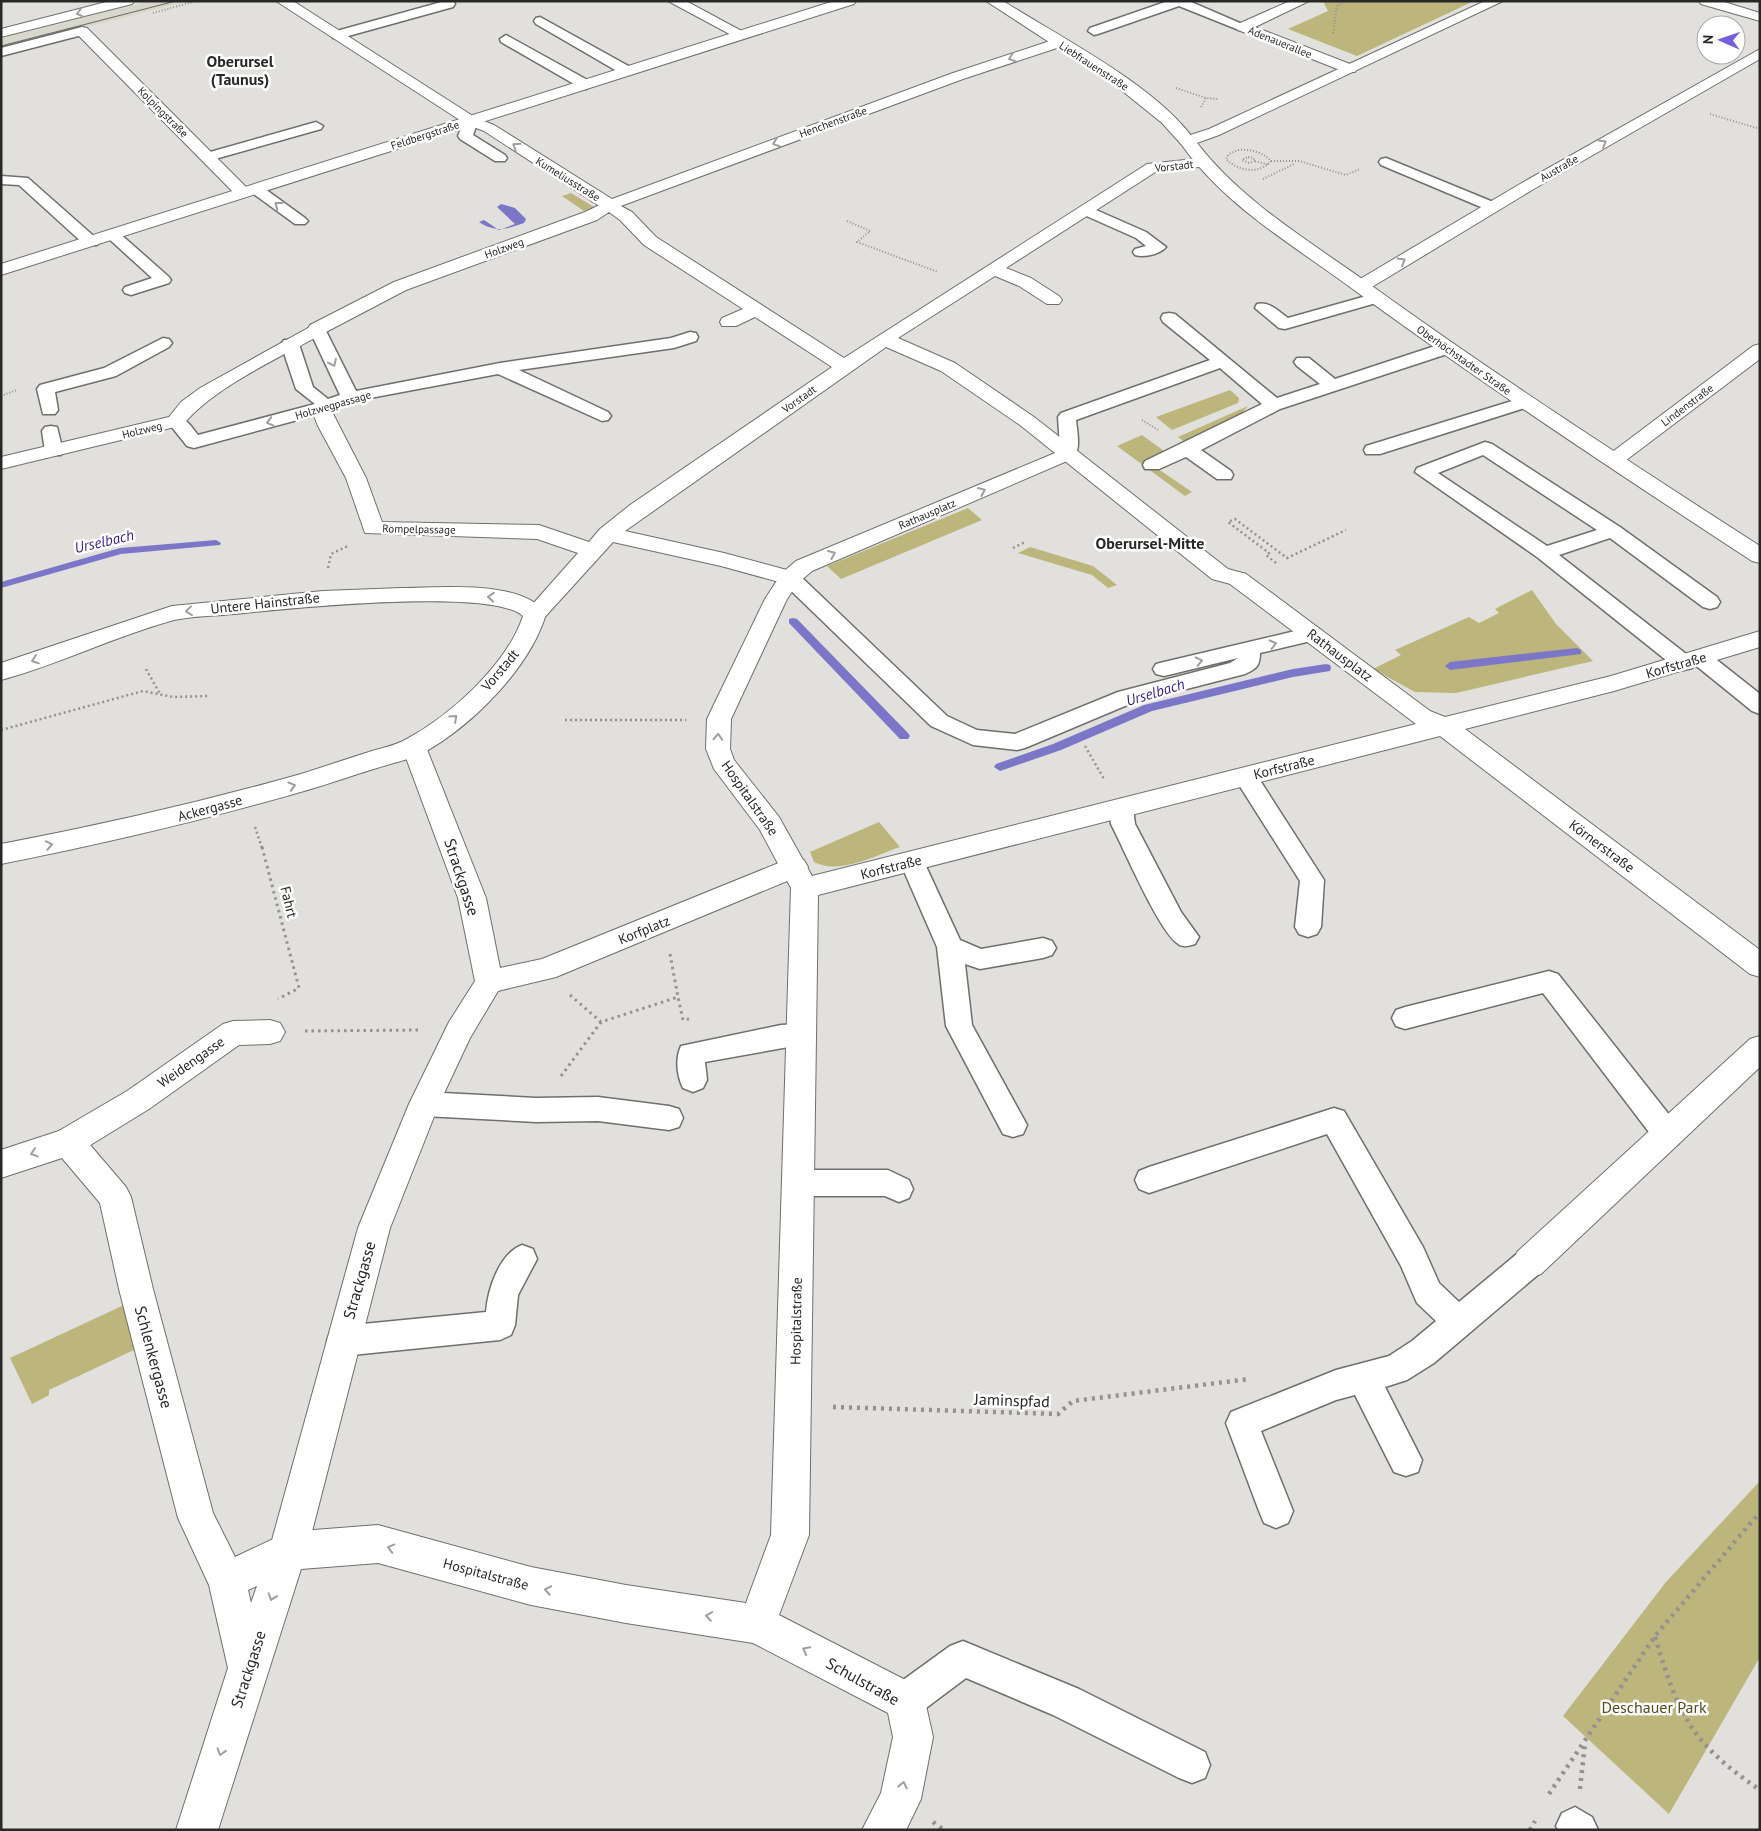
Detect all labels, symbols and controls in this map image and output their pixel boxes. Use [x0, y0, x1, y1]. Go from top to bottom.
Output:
one-way arrow [75, 7, 84, 18]
north arrow [1696, 15, 1746, 65]
street label: Adenauerallee [1246, 23, 1314, 61]
text: N [1699, 35, 1717, 44]
street label: Liebfrauenstraße [1057, 38, 1132, 94]
district label: Oberursel (Taunus) [207, 51, 274, 89]
one-way arrow [1008, 52, 1016, 62]
street label: Kolpingstraße [135, 84, 191, 140]
street label: Henchenstraße [797, 103, 869, 141]
street label: Feldbergstraße [389, 117, 461, 153]
one-way arrow [773, 137, 781, 147]
one-way arrow [1597, 139, 1606, 149]
one-way arrow [512, 143, 521, 152]
street label: Austraße [1537, 151, 1581, 185]
street label: Kumeliusstraße [533, 154, 603, 205]
street label: Vorstadt [1153, 157, 1194, 175]
one-way arrow [274, 202, 284, 211]
street label: Holzweg [482, 234, 526, 262]
one-way arrow [1397, 258, 1406, 268]
street label: Oberhöchstadter Straße [1414, 322, 1514, 398]
one-way arrow [327, 358, 338, 367]
street label: Lindenstraße [1658, 381, 1716, 429]
street label: Vorstadt [778, 382, 819, 416]
street label: Holzwegpassage [293, 387, 373, 423]
one-way arrow [265, 416, 274, 427]
street label: Holzweg [121, 418, 164, 442]
one-way arrow [977, 487, 986, 497]
street label: Rathausplatz [896, 496, 958, 532]
street label: Rompelpassage [382, 521, 456, 537]
water label: Urselbach [72, 525, 136, 557]
district label: Oberursel-Mitte [1096, 533, 1204, 553]
one-way arrow [827, 550, 836, 560]
street label: Untere Hainstraße [210, 588, 320, 618]
one-way arrow [487, 592, 495, 603]
one-way arrow [185, 605, 193, 616]
street label: Rathausplatz [1304, 624, 1376, 686]
one-way arrow [1268, 639, 1276, 649]
street label: Vorstadt [477, 645, 523, 695]
street label: Korfstraße [1644, 648, 1708, 682]
one-way arrow [31, 655, 40, 665]
one-way arrow [1194, 656, 1203, 667]
water label: Urselbach [1123, 674, 1187, 710]
one-way arrow [448, 715, 457, 724]
one-way arrow [713, 733, 724, 741]
street label: Korfstraße [1252, 751, 1316, 783]
street label: Hospitalstraße [717, 757, 783, 839]
one-way arrow [287, 781, 296, 791]
street label: Ackergasse [176, 791, 244, 825]
street label: Körnerstraße [1566, 816, 1638, 876]
street label: Strackgasse [440, 836, 484, 918]
one-way arrow [45, 841, 54, 851]
street label: Korfstraße [859, 851, 923, 883]
street label: Fahrt [276, 884, 302, 920]
street label: Korfplatz [615, 911, 673, 949]
street label: Weidengasse [154, 1032, 228, 1092]
one-way arrow [31, 1147, 39, 1157]
street label: Strackgasse [338, 1239, 380, 1321]
street label: Hospitalstraße [786, 1277, 806, 1365]
street label: Schlenkergasse [131, 1304, 177, 1410]
street label: Jaminspfad [973, 1389, 1050, 1411]
one-way arrow [387, 1543, 396, 1554]
street label: Hospitalstraße [441, 1554, 531, 1594]
one-way arrow [544, 1585, 553, 1595]
one-way arrow [268, 1593, 278, 1601]
one-way arrow [704, 1612, 713, 1622]
street label: Strackgasse [226, 1628, 270, 1710]
one-way arrow [803, 1646, 812, 1656]
street label: Schulstraße [823, 1653, 903, 1709]
park label: Deschauer Park [1601, 1697, 1707, 1717]
one-way arrow [217, 1747, 227, 1755]
one-way arrow [897, 1781, 908, 1790]

